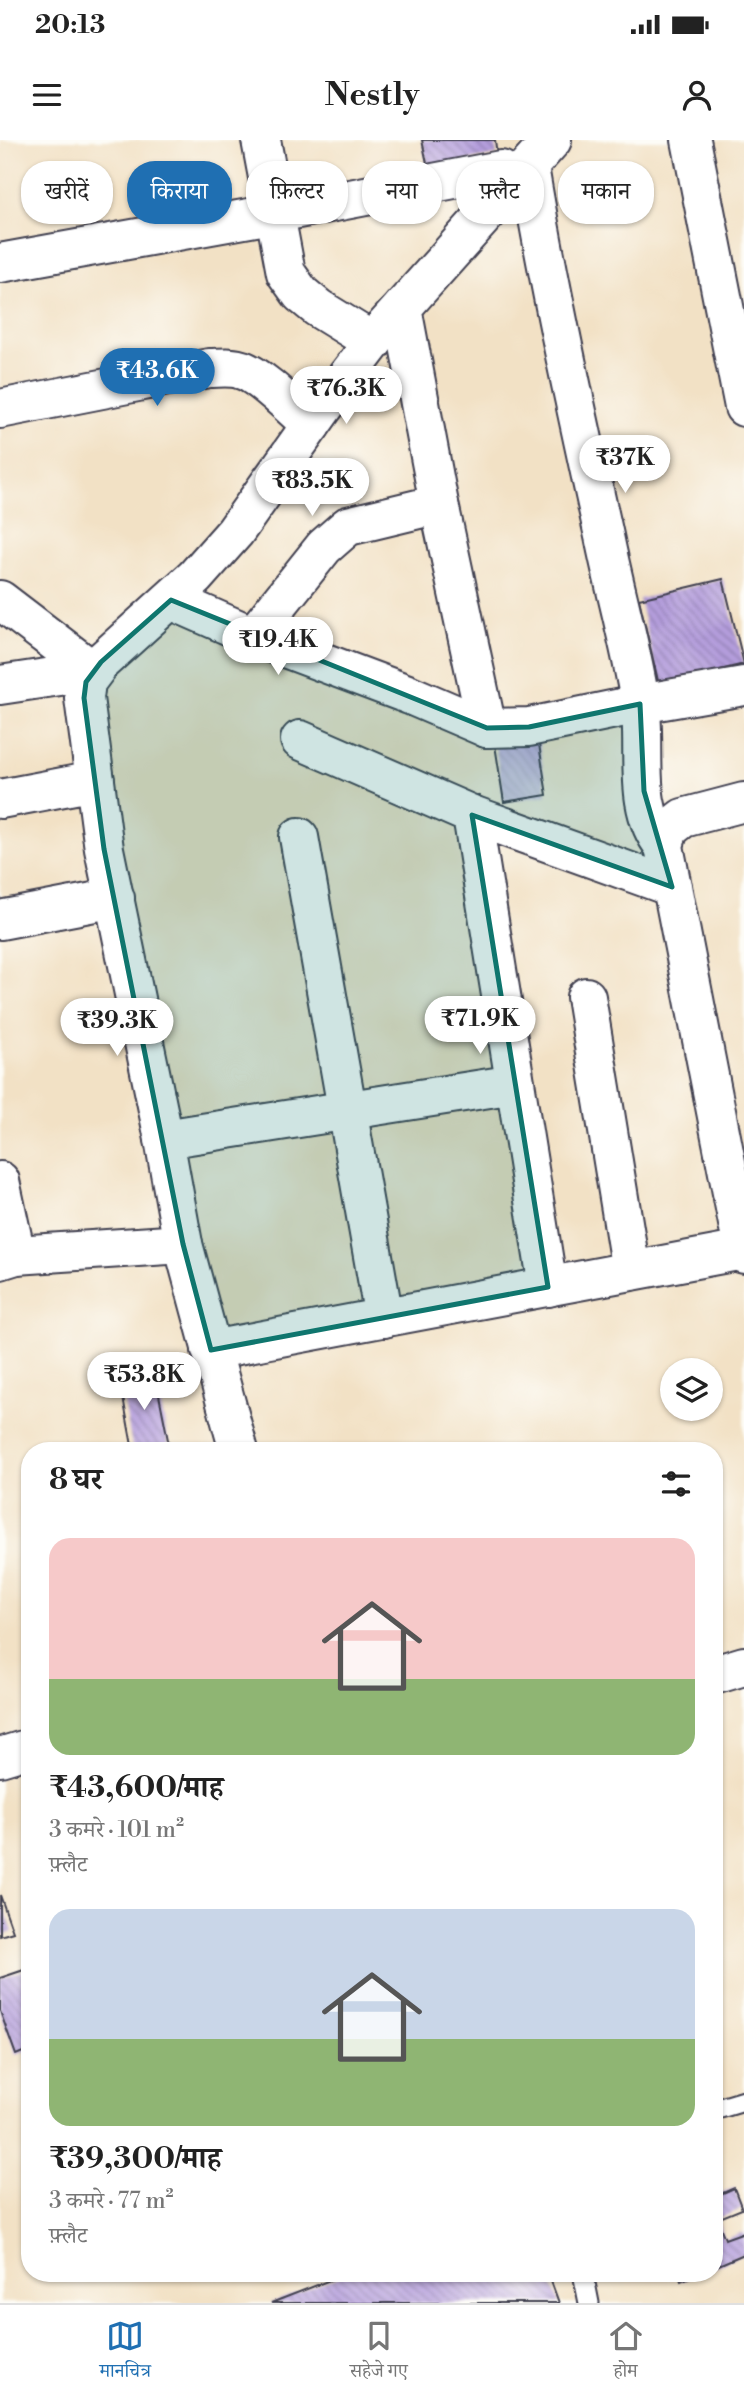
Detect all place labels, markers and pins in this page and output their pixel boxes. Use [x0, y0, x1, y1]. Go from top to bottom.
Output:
pin: ₹43.6K [100, 348, 214, 408]
pin: ₹76.3K [289, 366, 403, 426]
pin: ₹37K [584, 436, 666, 495]
pin: ₹83.5K [255, 458, 369, 518]
pin: ₹19.4K [221, 617, 335, 677]
pin: ₹71.9K [423, 996, 537, 1056]
pin: ₹39.3K [60, 998, 174, 1058]
pin: ₹53.8K [87, 1352, 201, 1412]

